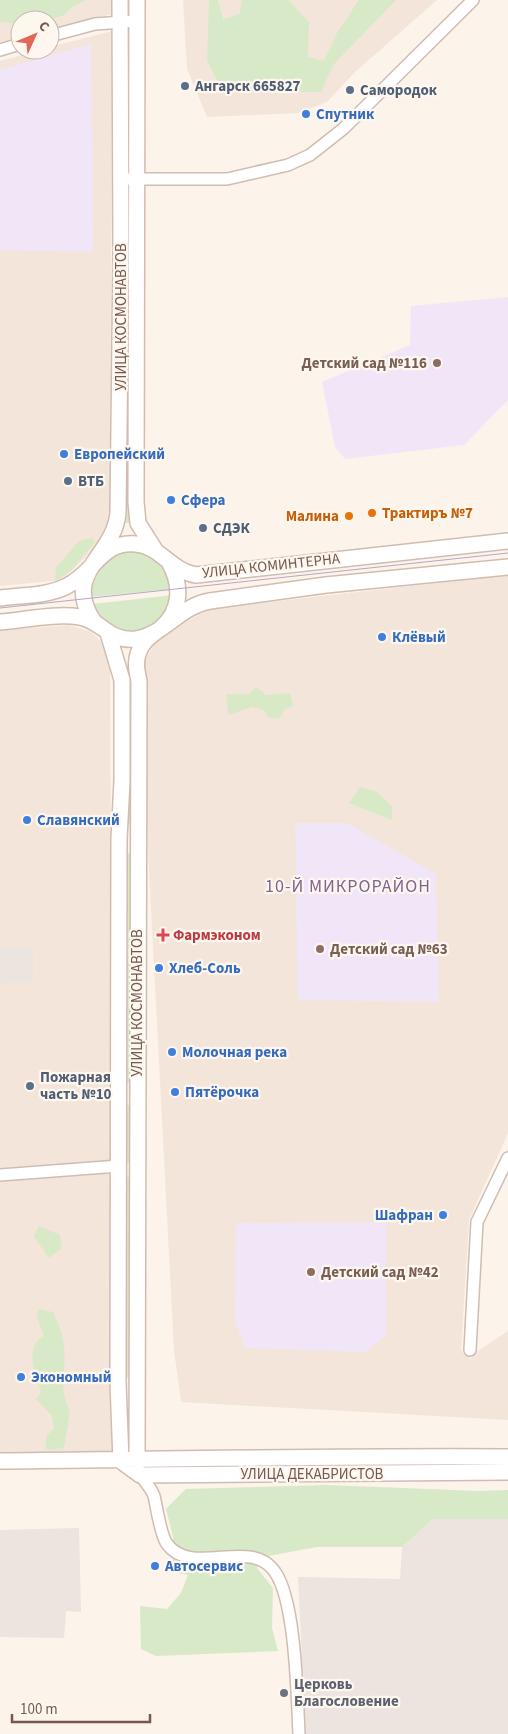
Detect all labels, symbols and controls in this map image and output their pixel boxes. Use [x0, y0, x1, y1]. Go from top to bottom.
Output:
north arrow [10, 10, 60, 60]
text: С [34, 17, 54, 37]
place label: Ангарск 665827 [194, 76, 301, 97]
marker: Ангарск 665827 [179, 80, 191, 92]
place label: Самородок [360, 80, 438, 101]
marker: Самородок [344, 84, 356, 96]
place label: Спутник [316, 104, 375, 125]
marker: Спутник [300, 108, 312, 120]
street label: УЛИЦА КОСМОНАВТОВ [111, 243, 132, 391]
place label: Детский сад №116 [301, 353, 427, 374]
marker: Детский сад №116 [431, 357, 443, 369]
place label: Европейский [74, 444, 165, 465]
marker: Европейский [58, 448, 70, 460]
place label: ВТБ [78, 471, 104, 492]
marker: ВТБ [62, 475, 74, 487]
place label: Сфера [181, 490, 226, 511]
marker: Сфера [165, 494, 177, 506]
place label: Трактиръ №7 [382, 503, 473, 524]
place label: Малина [286, 506, 339, 527]
marker: Трактиръ №7 [366, 507, 378, 519]
marker: Малина [343, 510, 355, 522]
place label: СДЭК [213, 518, 251, 539]
marker: СДЭК [197, 522, 209, 534]
street label: УЛИЦА КОМИНТЕРНА [201, 548, 342, 584]
place label: Клёвый [392, 627, 446, 648]
marker: Клёвый [376, 631, 388, 643]
place label: Славянский [37, 810, 120, 831]
marker: Славянский [21, 814, 33, 826]
district label: 10-Й МИКРОРАЙОН [265, 874, 431, 899]
place label: Фармэконом [173, 925, 261, 946]
street label: УЛИЦА КОСМОНАВТОВ [127, 929, 148, 1077]
marker: Фармэконом [157, 929, 169, 941]
place label: Детский сад №63 [330, 939, 448, 960]
marker: Детский сад №63 [314, 943, 326, 955]
place label: Хлеб-Соль [169, 958, 241, 979]
marker: Хлеб-Соль [153, 962, 165, 974]
place label: Молочная река [182, 1042, 287, 1063]
marker: Молочная река [166, 1046, 178, 1058]
place label: Пожарная часть №10 [40, 1067, 112, 1105]
marker: Пожарная часть №10 [24, 1080, 36, 1092]
place label: Пятёрочка [185, 1082, 259, 1103]
marker: Пятёрочка [169, 1086, 181, 1098]
place label: Шафран [375, 1205, 433, 1226]
marker: Шафран [437, 1209, 449, 1221]
place label: Детский сад №42 [321, 1262, 439, 1283]
marker: Детский сад №42 [305, 1266, 317, 1278]
place label: Экономный [31, 1367, 111, 1388]
marker: Экономный [15, 1371, 27, 1383]
street label: УЛИЦА ДЕКАБРИСТОВ [241, 1464, 384, 1485]
place label: Автосервис [164, 1556, 243, 1577]
marker: Автосервис [149, 1560, 161, 1572]
place label: Церковь Благословение [294, 1674, 399, 1712]
marker: Церковь Благословение [278, 1687, 290, 1699]
scale bar [12, 1692, 150, 1724]
text: 100 m [20, 1699, 58, 1720]

